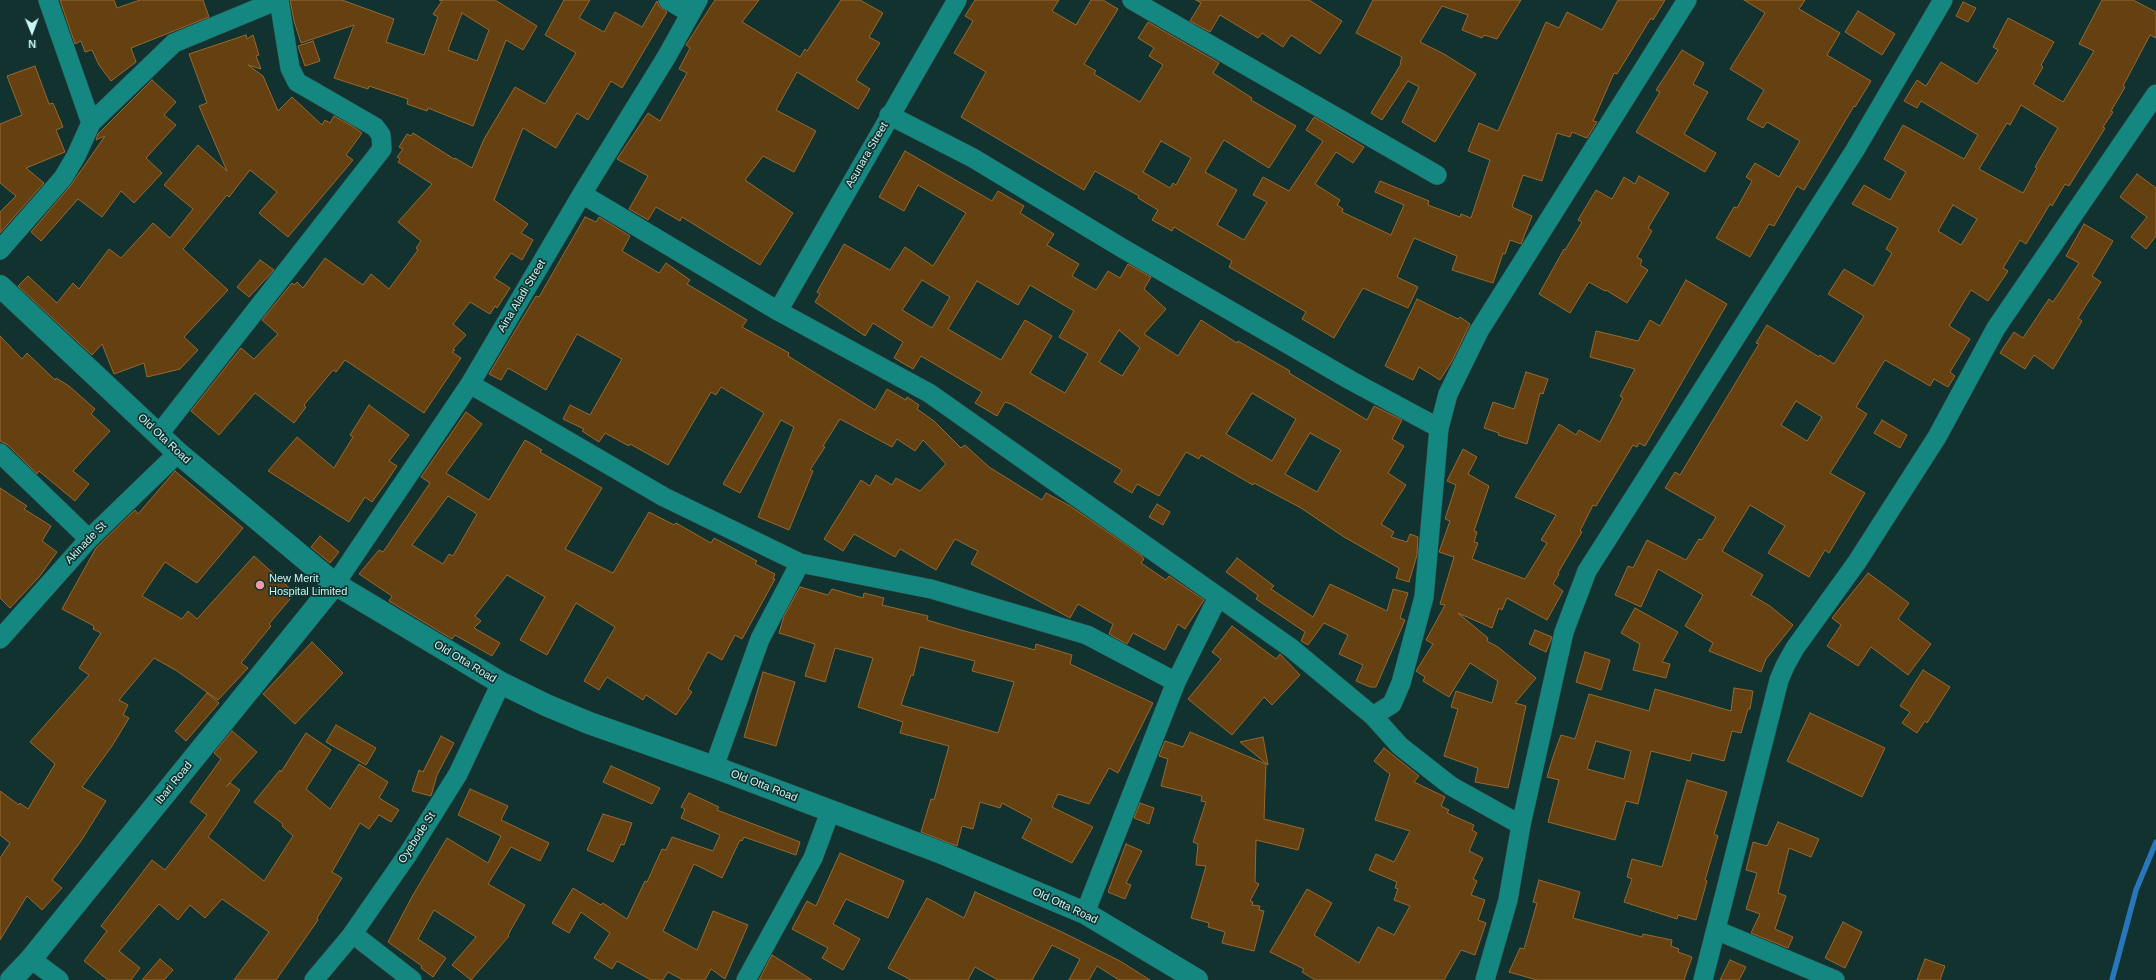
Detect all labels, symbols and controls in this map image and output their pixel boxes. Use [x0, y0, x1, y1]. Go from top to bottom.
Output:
north arrow [12, 12, 52, 52]
text: N [28, 38, 36, 50]
street label: Asunara Street [843, 120, 891, 190]
street label: Aina Aladi Street [495, 257, 549, 335]
street label: Old Ota Road [135, 411, 193, 467]
street label: Akinade St [63, 519, 109, 567]
place label: New Merit Hospital Limited [269, 572, 347, 598]
marker: New Merit Hospital Limited [254, 579, 266, 591]
street label: Old Otta Road [431, 638, 499, 686]
street label: Ibari Road [153, 759, 195, 807]
street label: Old Otta Road [729, 767, 799, 805]
street label: Oyebode St [396, 810, 438, 866]
street label: Old Otta Road [1030, 885, 1100, 927]

